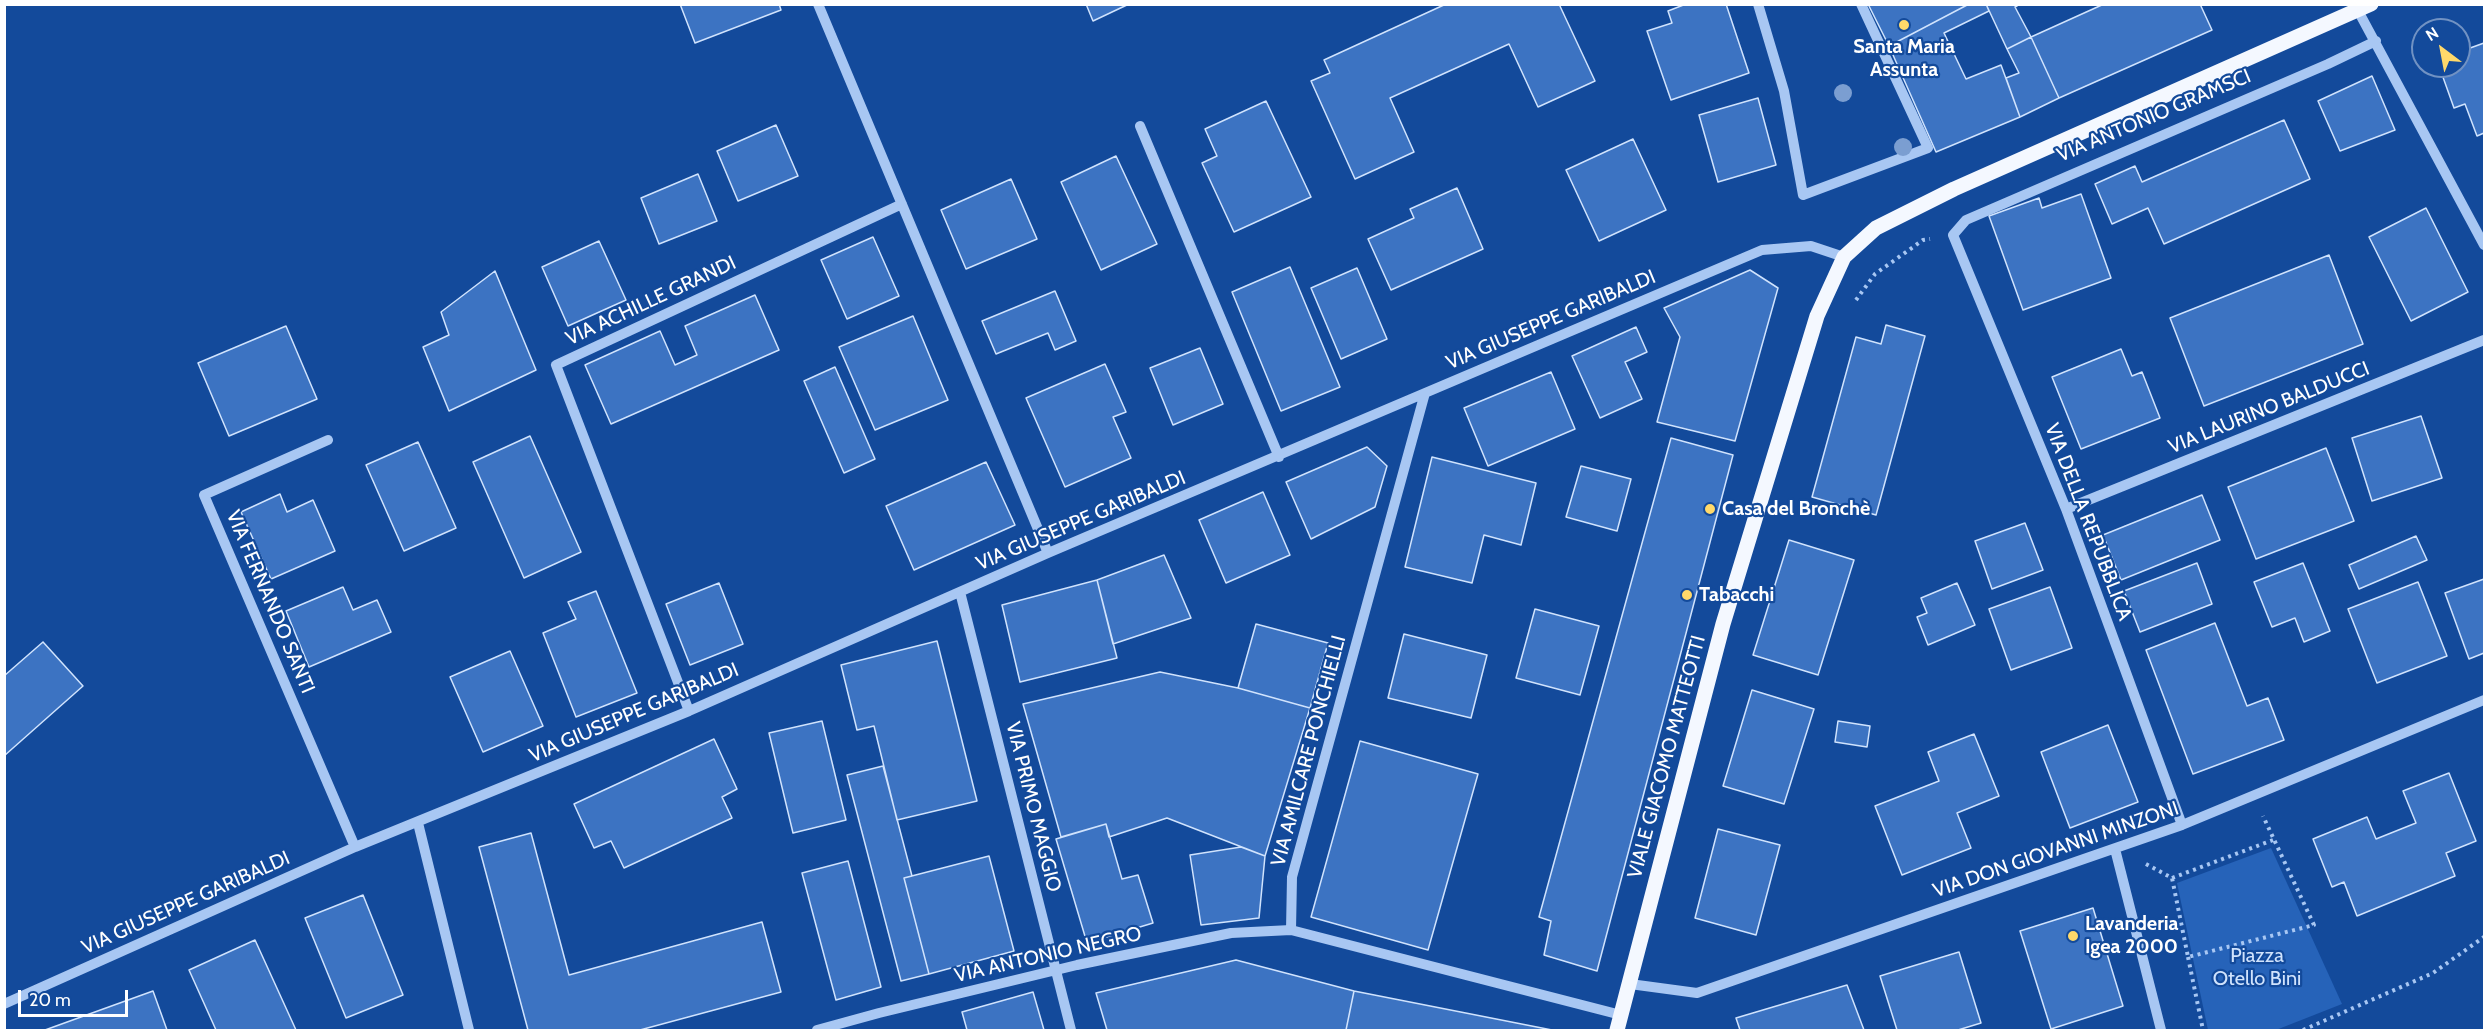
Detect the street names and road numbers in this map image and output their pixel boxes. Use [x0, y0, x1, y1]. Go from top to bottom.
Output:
street label: VIA ANTONIO GRAMSCI [2053, 64, 2255, 168]
street label: VIA ACHILLE GRANDI [562, 251, 740, 351]
street label: VIA GIUSEPPE GARIBALDI [1443, 265, 1659, 375]
street label: VIA LAURINO BALDUCCI [2165, 357, 2373, 459]
street label: VIA DELLA REPUBBLICA [2039, 420, 2137, 624]
street label: VIA GIUSEPPE GARIBALDI [973, 466, 1189, 576]
street label: VIA FERNANDO SANTI [221, 507, 319, 697]
street label: VIA AMILCARE PONCHIELLI [1267, 633, 1351, 869]
street label: VIALE GIACOMO MATTEOTTI [1623, 633, 1711, 881]
street label: VIA GIUSEPPE GARIBALDI [526, 658, 742, 768]
street label: VIA PRIMO MAGGIO [1000, 719, 1066, 895]
street label: VIA DON GIOVANNI MINZONI [1930, 797, 2182, 903]
street label: VIA GIUSEPPE GARIBALDI [78, 846, 294, 960]
street label: VIA ANTONIO NEGRO [952, 922, 1144, 988]

